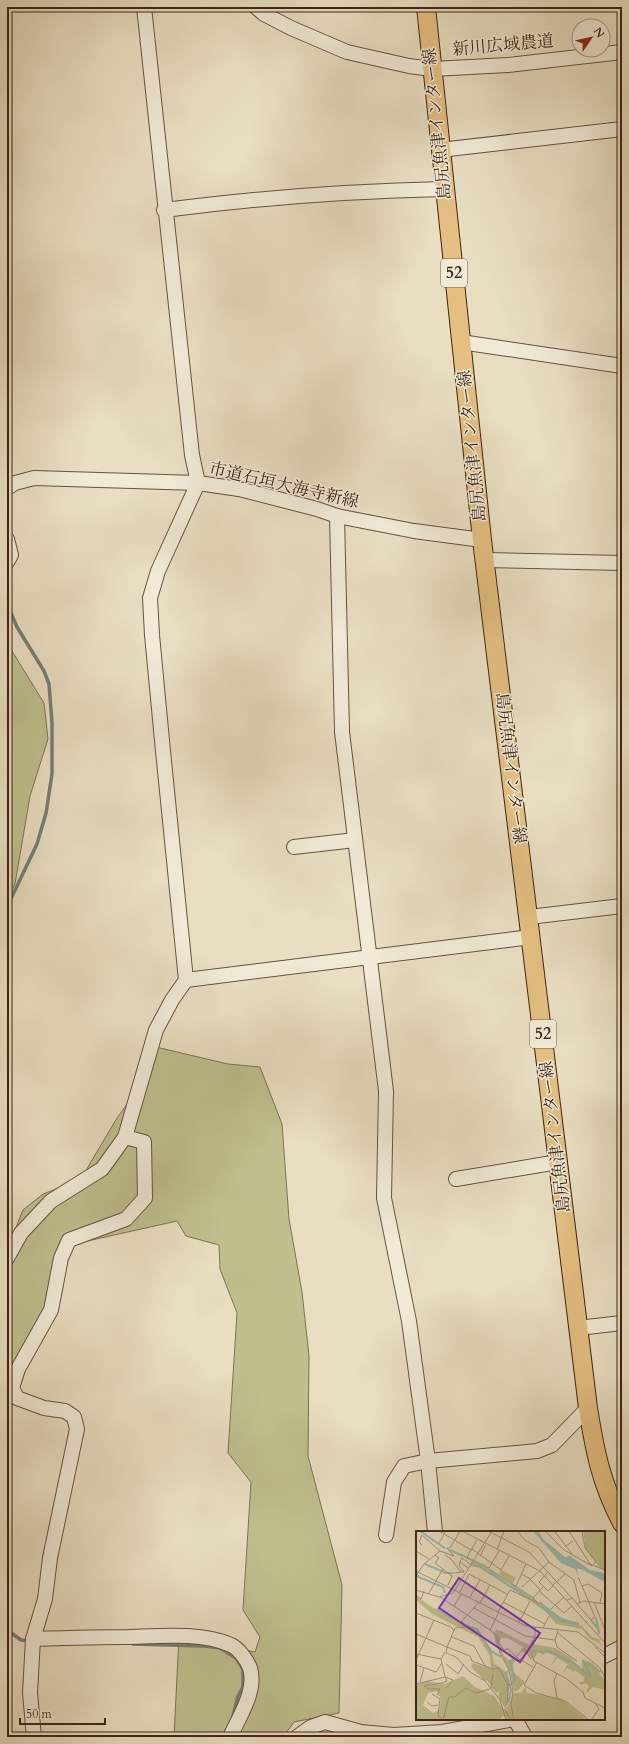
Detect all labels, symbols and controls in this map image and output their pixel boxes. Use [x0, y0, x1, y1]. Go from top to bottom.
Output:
north arrow [571, 18, 611, 58]
text: N [590, 25, 608, 41]
street label: 新川広域農道 [451, 29, 555, 61]
street label: 島尻魚津インター線 [418, 47, 456, 201]
road number: 52 [441, 259, 467, 287]
street label: 島尻魚津インター線 [453, 369, 491, 523]
street label: 市道石垣大海寺新線 [207, 457, 361, 513]
street label: 島尻魚津インター線 [490, 691, 532, 845]
road number: 52 [530, 1020, 556, 1048]
street label: 島尻魚津インター線 [534, 1060, 576, 1214]
inset map [416, 1531, 605, 1720]
scale bar [20, 1700, 105, 1726]
text: 50 m [26, 1706, 53, 1722]

